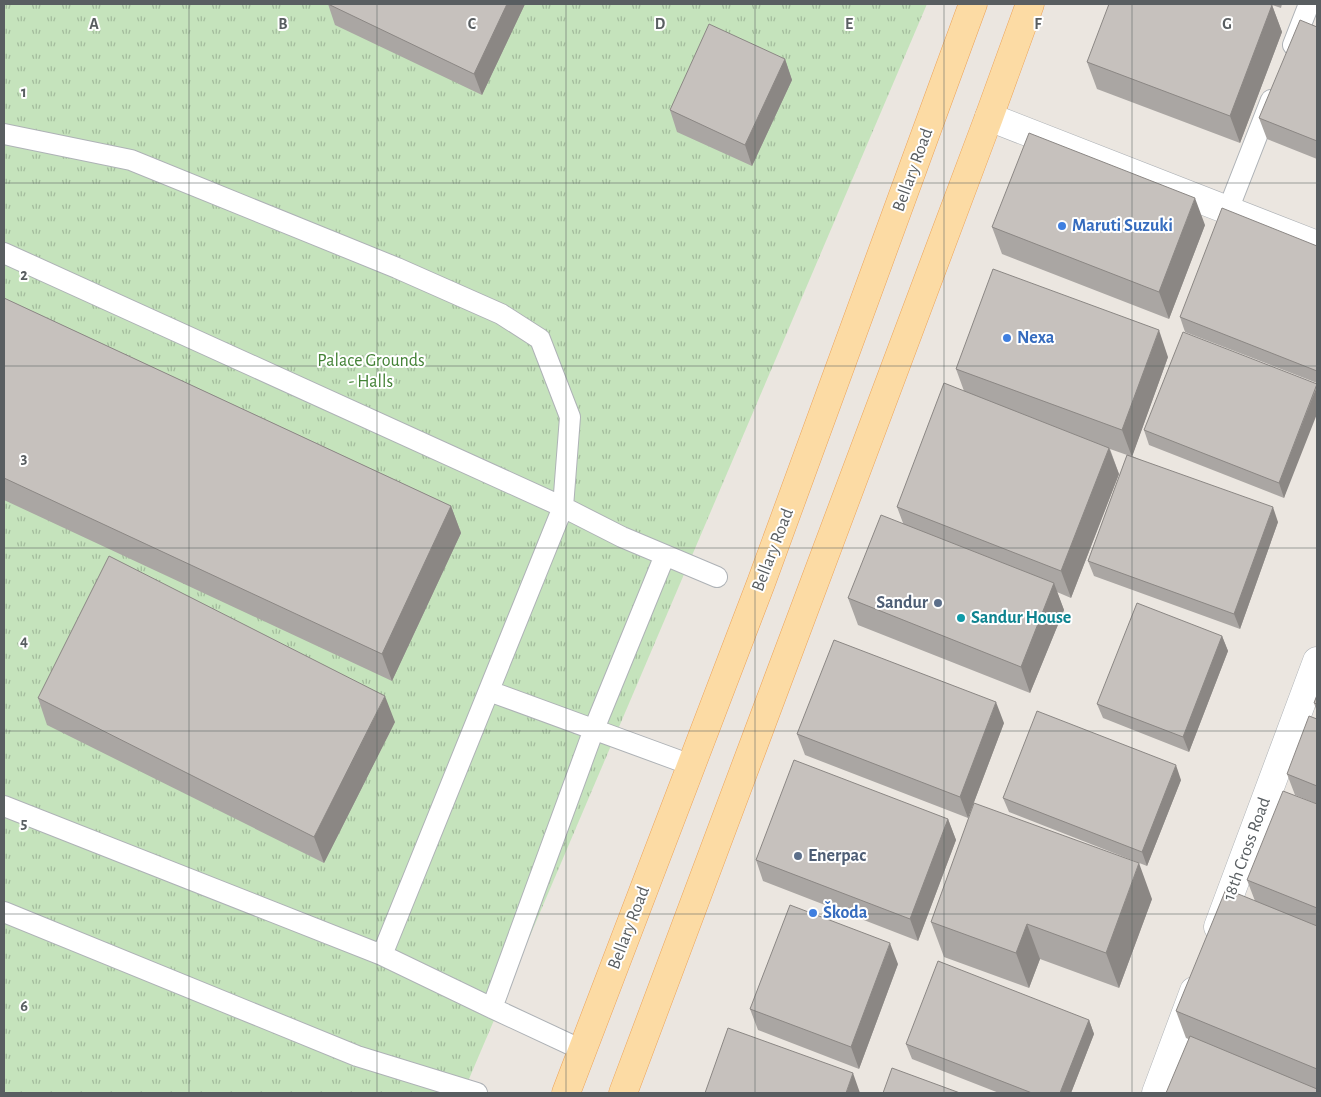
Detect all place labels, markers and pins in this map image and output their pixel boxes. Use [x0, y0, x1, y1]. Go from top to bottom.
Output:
place label: Maruti Suzuki [1072, 217, 1173, 235]
marker: Maruti Suzuki [1056, 220, 1068, 232]
place label: Nexa [1017, 329, 1055, 347]
marker: Nexa [1001, 332, 1013, 344]
place label: Sandur [876, 594, 929, 612]
marker: Sandur [932, 597, 944, 609]
place label: Sandur House [971, 609, 1071, 627]
marker: Sandur House [955, 612, 967, 624]
place label: Enerpac [808, 847, 866, 865]
marker: Enerpac [792, 850, 804, 862]
place label: Škoda [823, 901, 868, 922]
marker: Škoda [807, 907, 819, 919]

